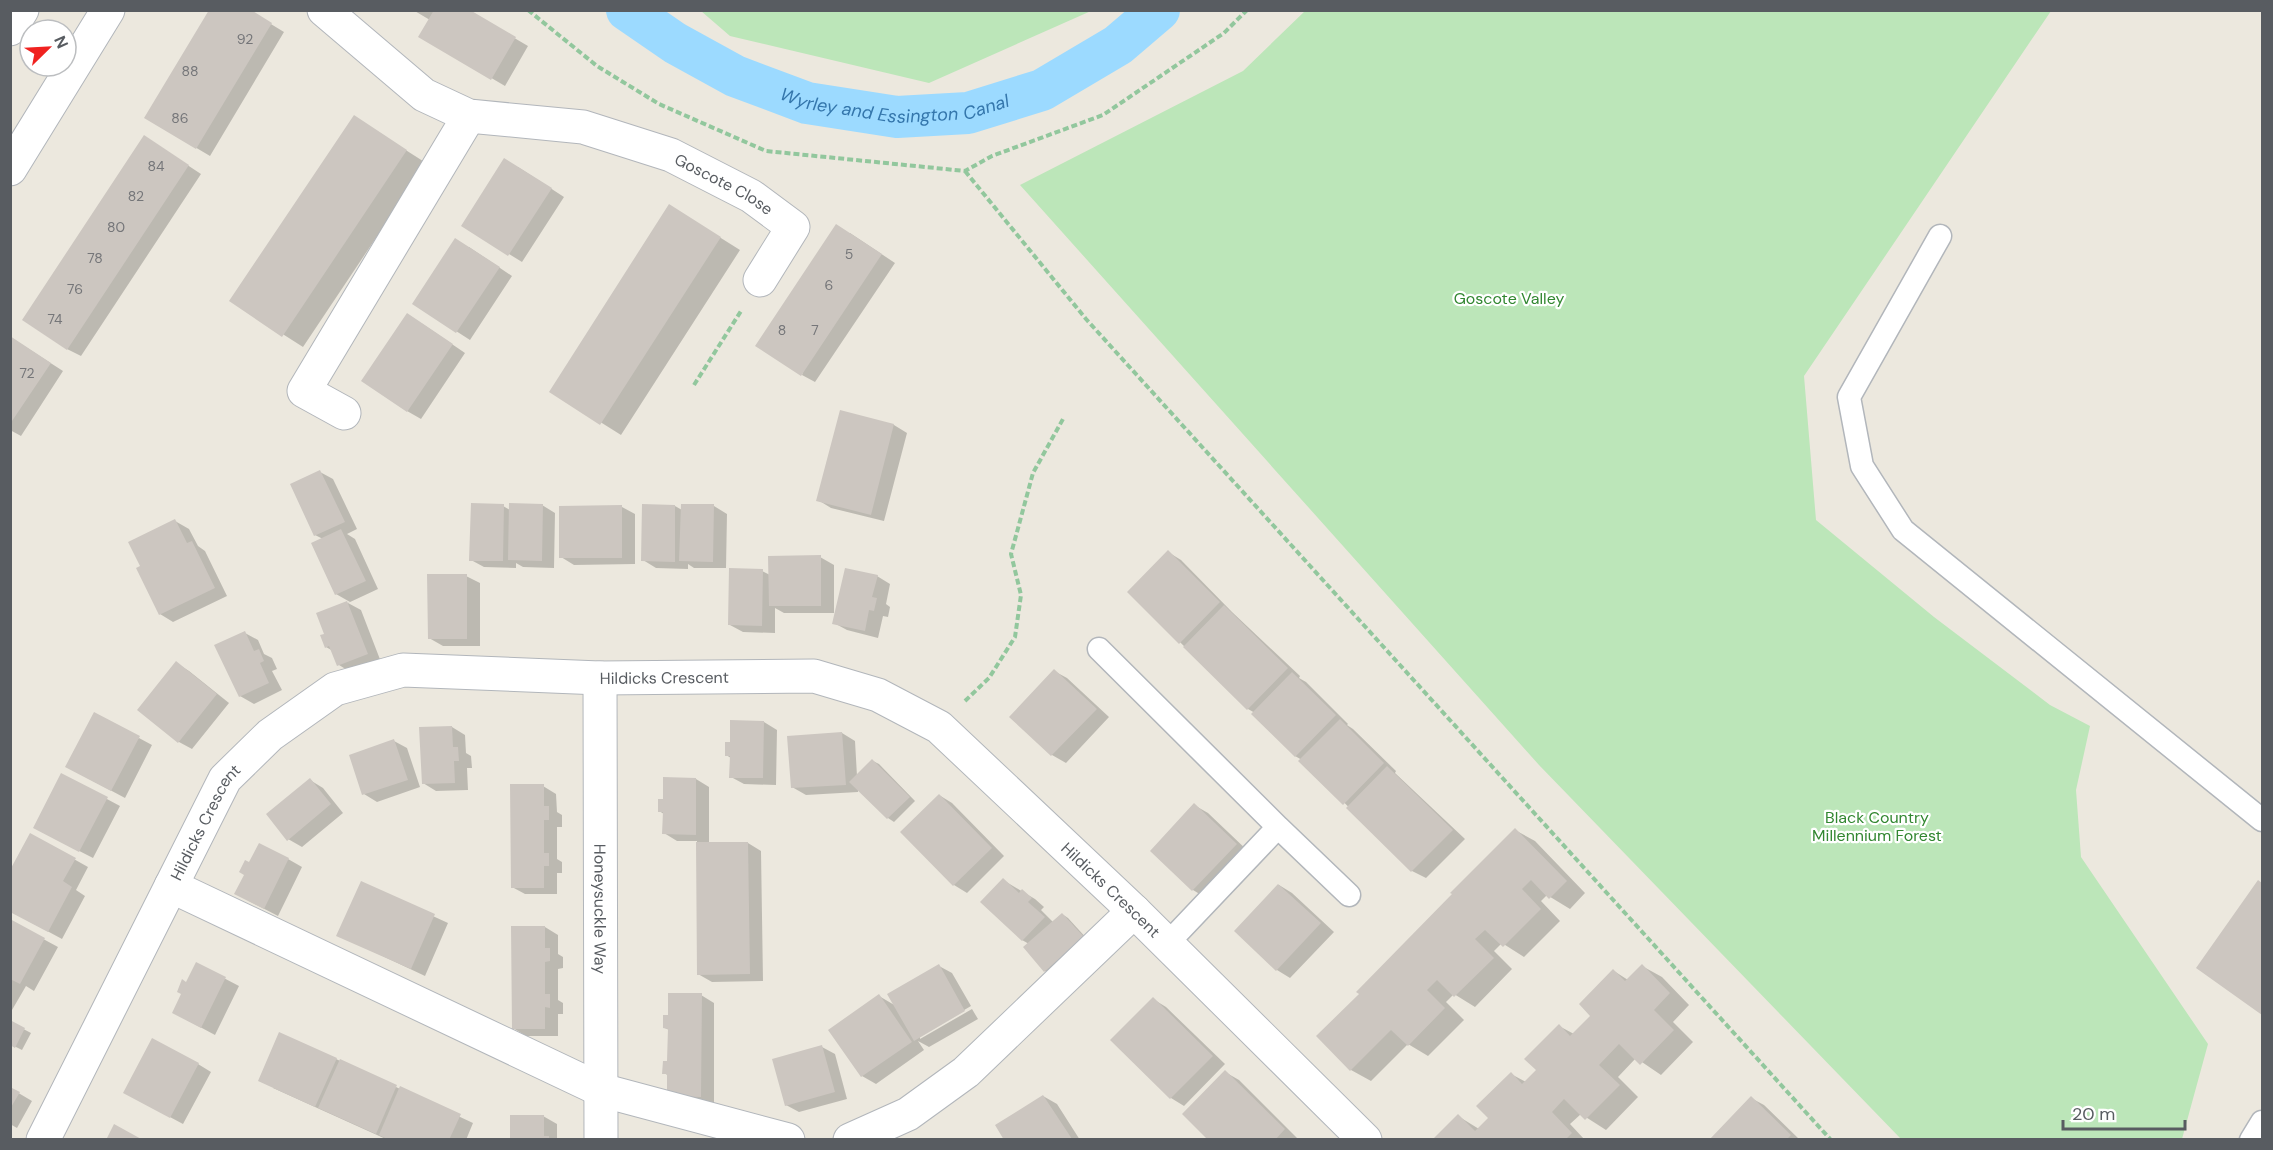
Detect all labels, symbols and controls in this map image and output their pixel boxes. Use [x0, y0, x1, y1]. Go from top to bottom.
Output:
north arrow [18, 18, 78, 78]
house number: 92 [237, 30, 253, 48]
text: N [49, 33, 73, 52]
house number: 88 [181, 62, 199, 80]
water label: Wyrley and Essington Canal [777, 82, 1013, 129]
house number: 86 [171, 109, 189, 127]
street label: Goscote Close [671, 148, 777, 219]
house number: 84 [147, 157, 165, 175]
house number: 82 [128, 187, 144, 205]
house number: 80 [107, 218, 125, 236]
house number: 5 [845, 245, 853, 263]
house number: 78 [87, 249, 103, 267]
house number: 6 [825, 276, 833, 294]
house number: 76 [67, 280, 83, 298]
park label: Goscote Valley [1454, 288, 1564, 309]
house number: 74 [47, 310, 63, 328]
house number: 8 [778, 321, 786, 339]
house number: 7 [811, 321, 819, 339]
house number: 72 [19, 364, 35, 382]
street label: Hildicks Crescent [600, 666, 729, 689]
street label: Hildicks Crescent [165, 759, 245, 884]
park label: Black Country Millennium Forest [1812, 807, 1942, 846]
street label: Hildicks Crescent [1057, 837, 1165, 942]
street label: Honeysuckle Way [590, 844, 611, 974]
scale bar [2063, 1093, 2184, 1131]
text: 20 m [2072, 1102, 2115, 1126]

